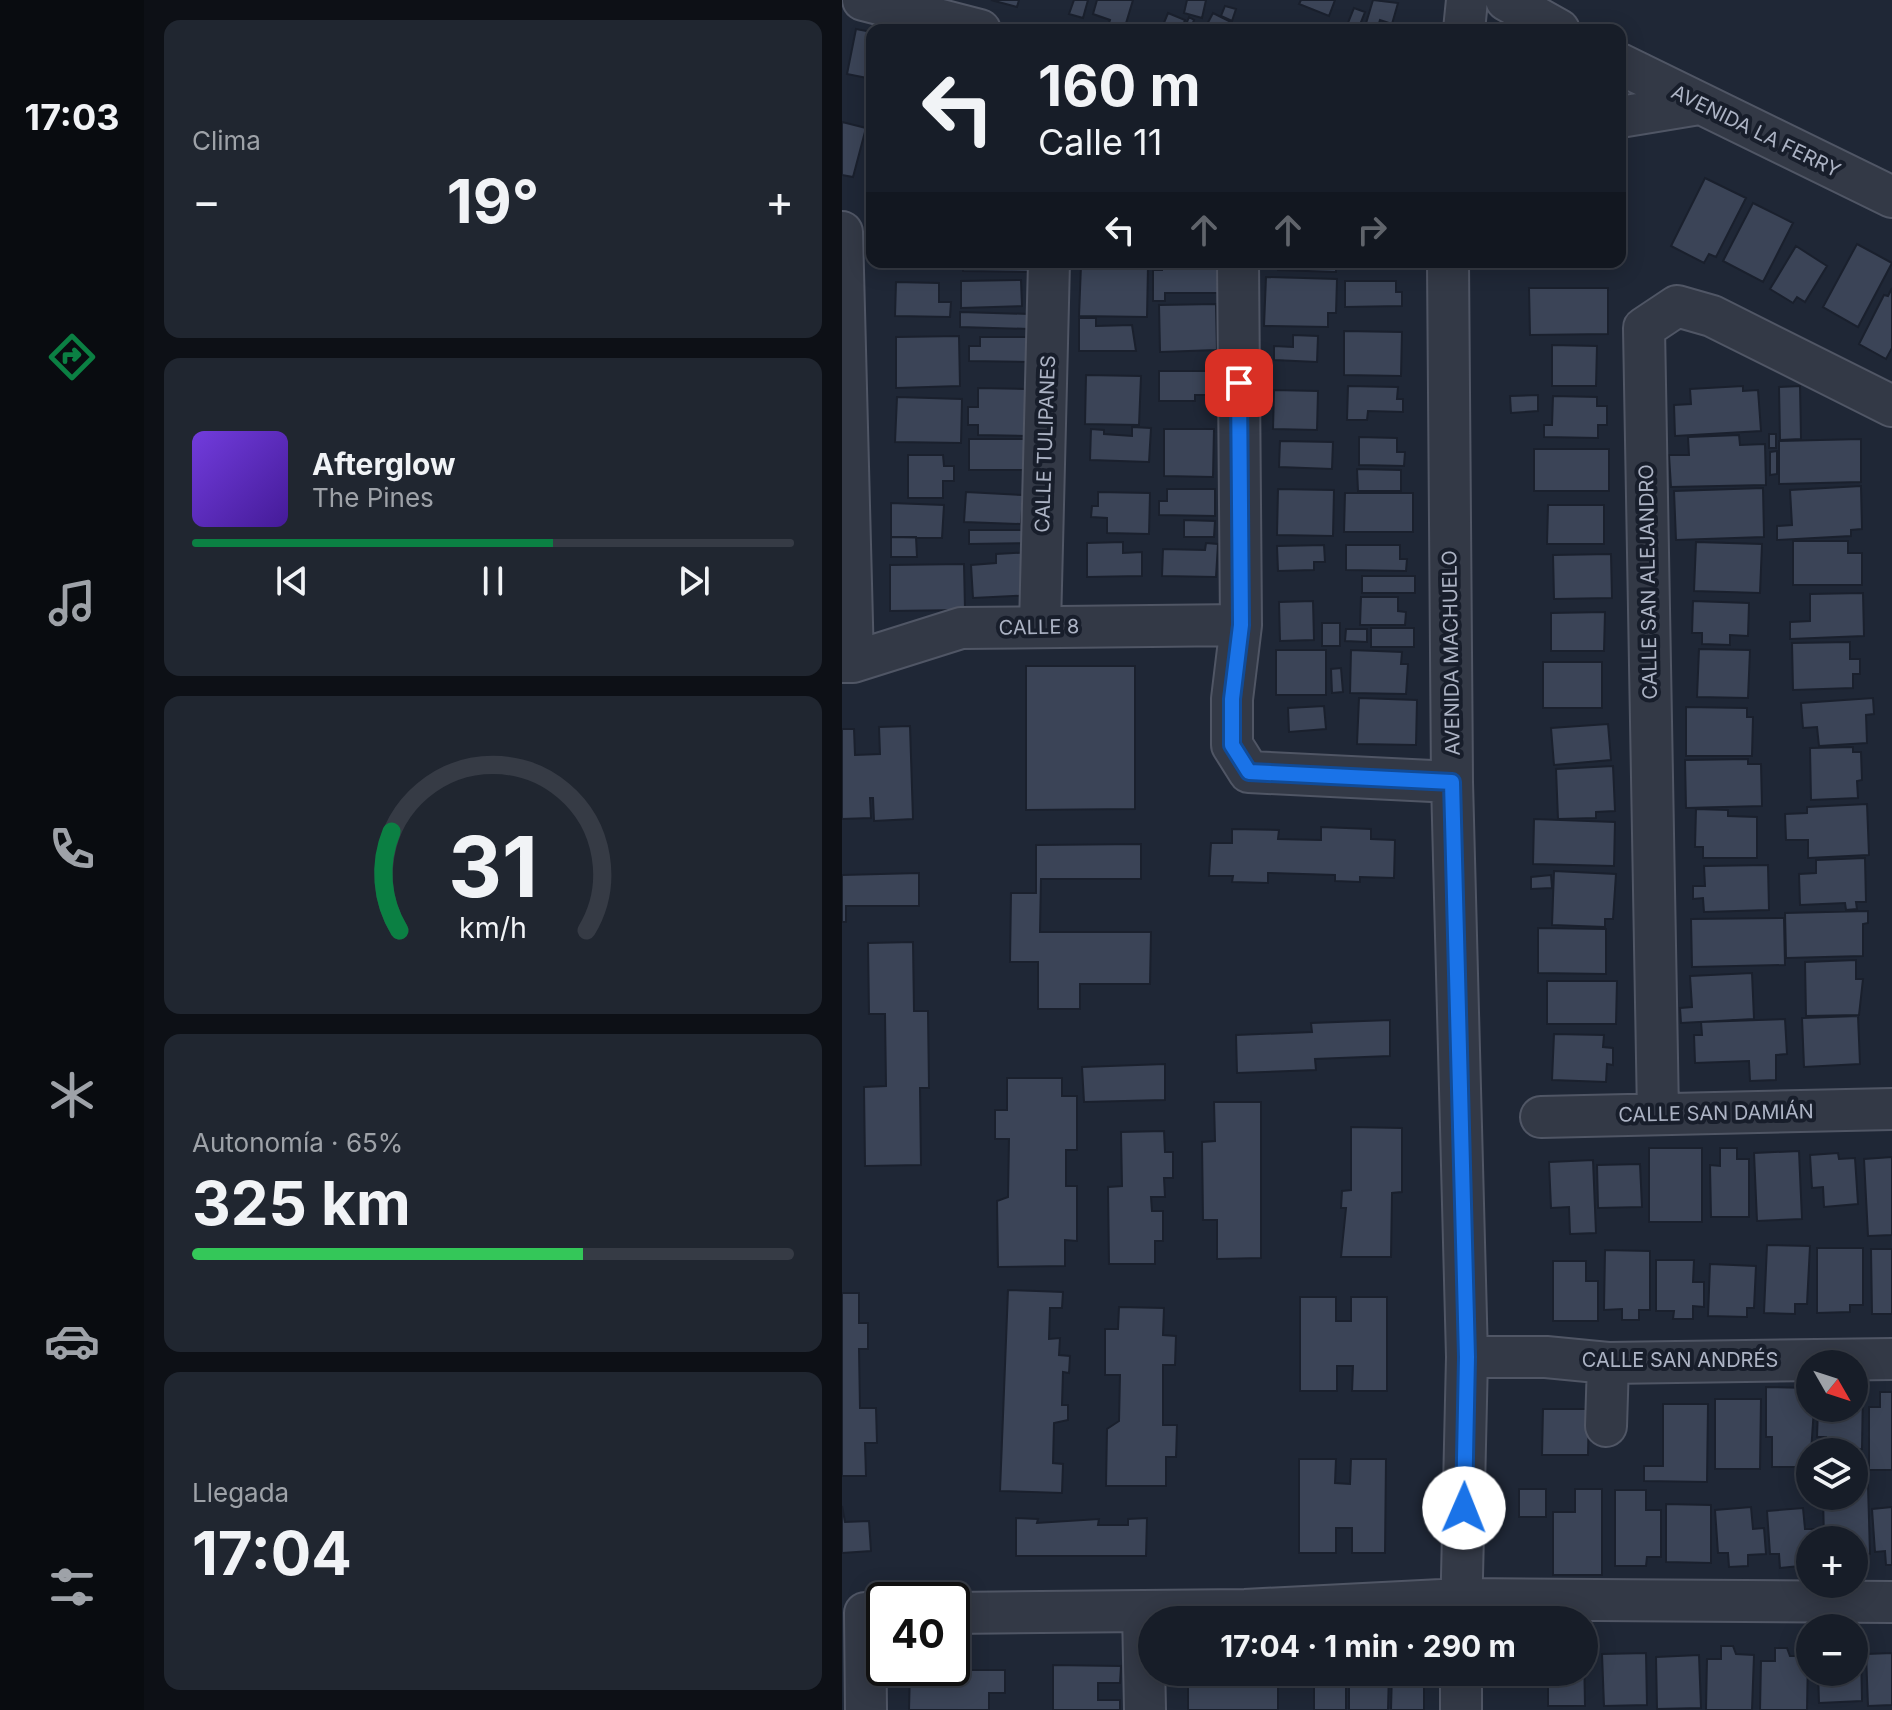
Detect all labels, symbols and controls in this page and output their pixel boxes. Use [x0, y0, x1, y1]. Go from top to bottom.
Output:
text: 160 m [1038, 52, 1201, 120]
icon: left [906, 56, 1010, 160]
street label: AVENIDA LA FERRY [1667, 80, 1845, 183]
text: 17:03 [25, 95, 119, 139]
text: Calle 11 [1038, 120, 1162, 164]
text: Clima [192, 125, 261, 156]
text: 19° [447, 165, 539, 237]
text: − [192, 174, 221, 228]
text: + [765, 174, 794, 228]
icon: left [1098, 208, 1142, 252]
icon: ahead [1182, 208, 1226, 252]
icon: ahead [1266, 208, 1310, 252]
icon: right [1350, 208, 1394, 252]
icon: directions [44, 329, 100, 385]
pin [1205, 349, 1273, 417]
street label: CALLE TULIPANES [1030, 355, 1060, 533]
icon: arrive [1217, 361, 1261, 405]
text: Afterglow [312, 446, 456, 482]
street label: CALLE SAN ALEJANDRO [1634, 464, 1662, 700]
text: The Pines [312, 482, 434, 513]
street label: AVENIDA MACHUELO [1437, 550, 1465, 756]
icon: previous [270, 559, 314, 603]
icon: pause [471, 559, 515, 603]
icon: next [672, 559, 716, 603]
icon: music [44, 575, 100, 631]
street label: CALLE 8 [998, 614, 1080, 640]
text: 31 [448, 816, 538, 917]
icon: phone [44, 821, 100, 877]
text: km/h [459, 910, 527, 945]
icon: climate [44, 1067, 100, 1123]
street label: CALLE SAN DAMIÁN [1618, 1098, 1814, 1127]
text: Autonomía · 65% [192, 1127, 403, 1158]
text: 325 km [192, 1167, 411, 1239]
icon: car [44, 1313, 100, 1369]
street label: CALLE SAN ANDRÉS [1582, 1347, 1778, 1372]
north arrow [1796, 1350, 1868, 1422]
map controls [1796, 1350, 1868, 1686]
button: layers [1796, 1438, 1868, 1510]
position arrow [1422, 1466, 1506, 1550]
text: Llegada [192, 1477, 289, 1508]
text: 17:04 [192, 1517, 352, 1589]
button: + [1796, 1526, 1868, 1598]
icon: filters [44, 1559, 100, 1615]
speed limit sign: 40 [866, 1582, 970, 1686]
button: − [1796, 1614, 1868, 1686]
text: 17:04 · 1 min · 290 m [1220, 1628, 1516, 1664]

